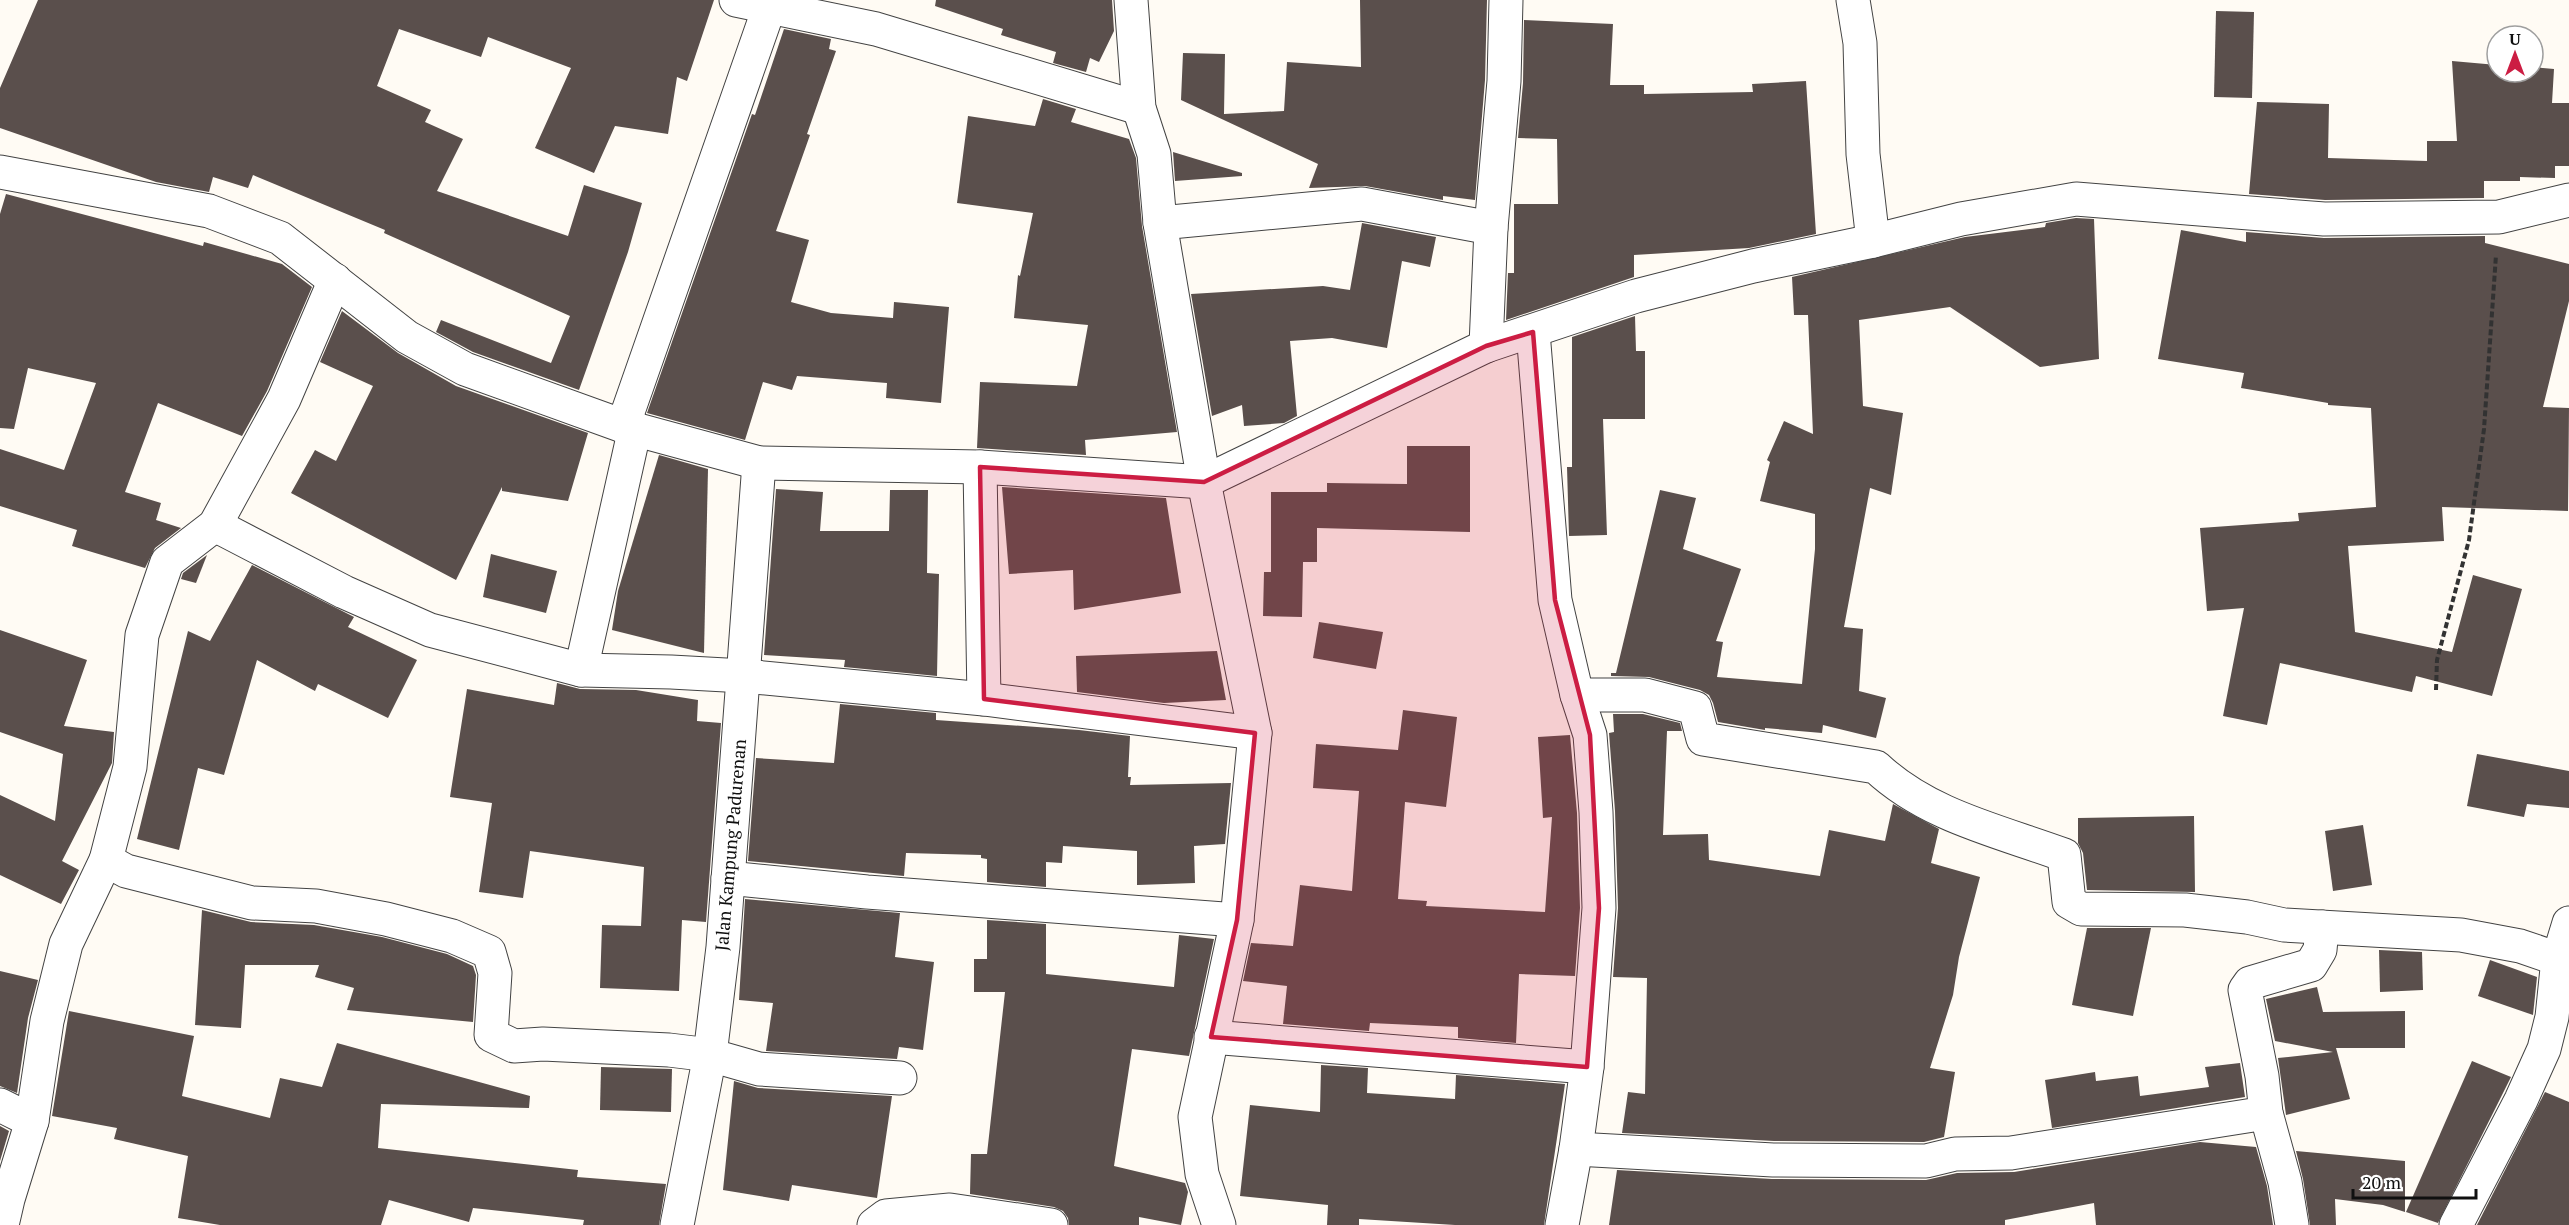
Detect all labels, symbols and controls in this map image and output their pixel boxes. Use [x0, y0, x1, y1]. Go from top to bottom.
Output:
north arrow [2485, 24, 2545, 84]
text: U [2509, 28, 2521, 50]
street label: Jalan Kampung Padurenan [709, 738, 751, 952]
scale bar [2353, 1162, 2476, 1200]
text: 20 m [2362, 1170, 2402, 1194]

